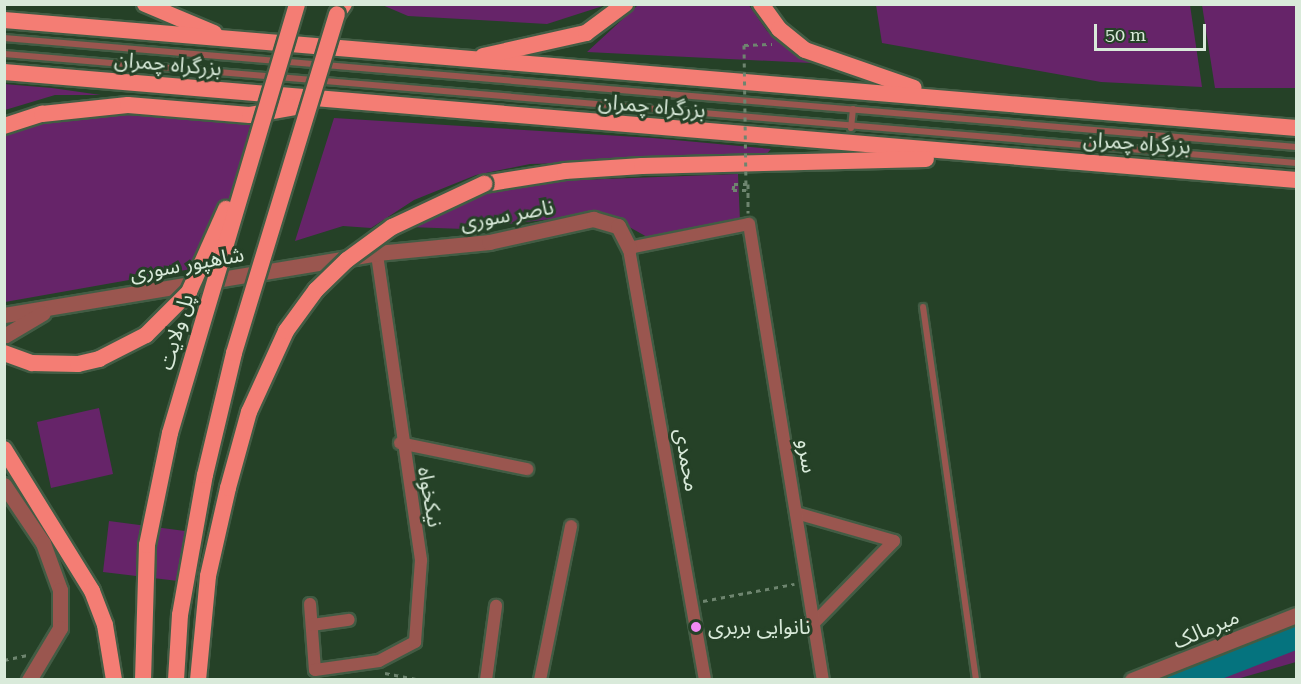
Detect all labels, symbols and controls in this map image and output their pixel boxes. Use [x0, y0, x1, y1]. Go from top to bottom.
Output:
scale bar [1097, 12, 1210, 50]
text: 50 m [1105, 24, 1146, 45]
street label: بزرگراه چمران [113, 47, 223, 81]
street label: بزرگراه چمران [597, 89, 707, 123]
street label: بزرگراه چمران [1082, 127, 1192, 159]
street label: ناصر سوری [458, 194, 556, 236]
street label: شاهپور سوری [128, 242, 246, 286]
street label: پل ولایت [153, 291, 199, 373]
street label: محمدی [669, 426, 705, 494]
street label: سرو [792, 437, 822, 475]
street label: نیکخواه [412, 465, 448, 529]
street label: میرمالک [1169, 604, 1243, 654]
place label: نانوایی بربری [708, 614, 811, 640]
marker: نانوایی بربری [689, 620, 703, 634]

